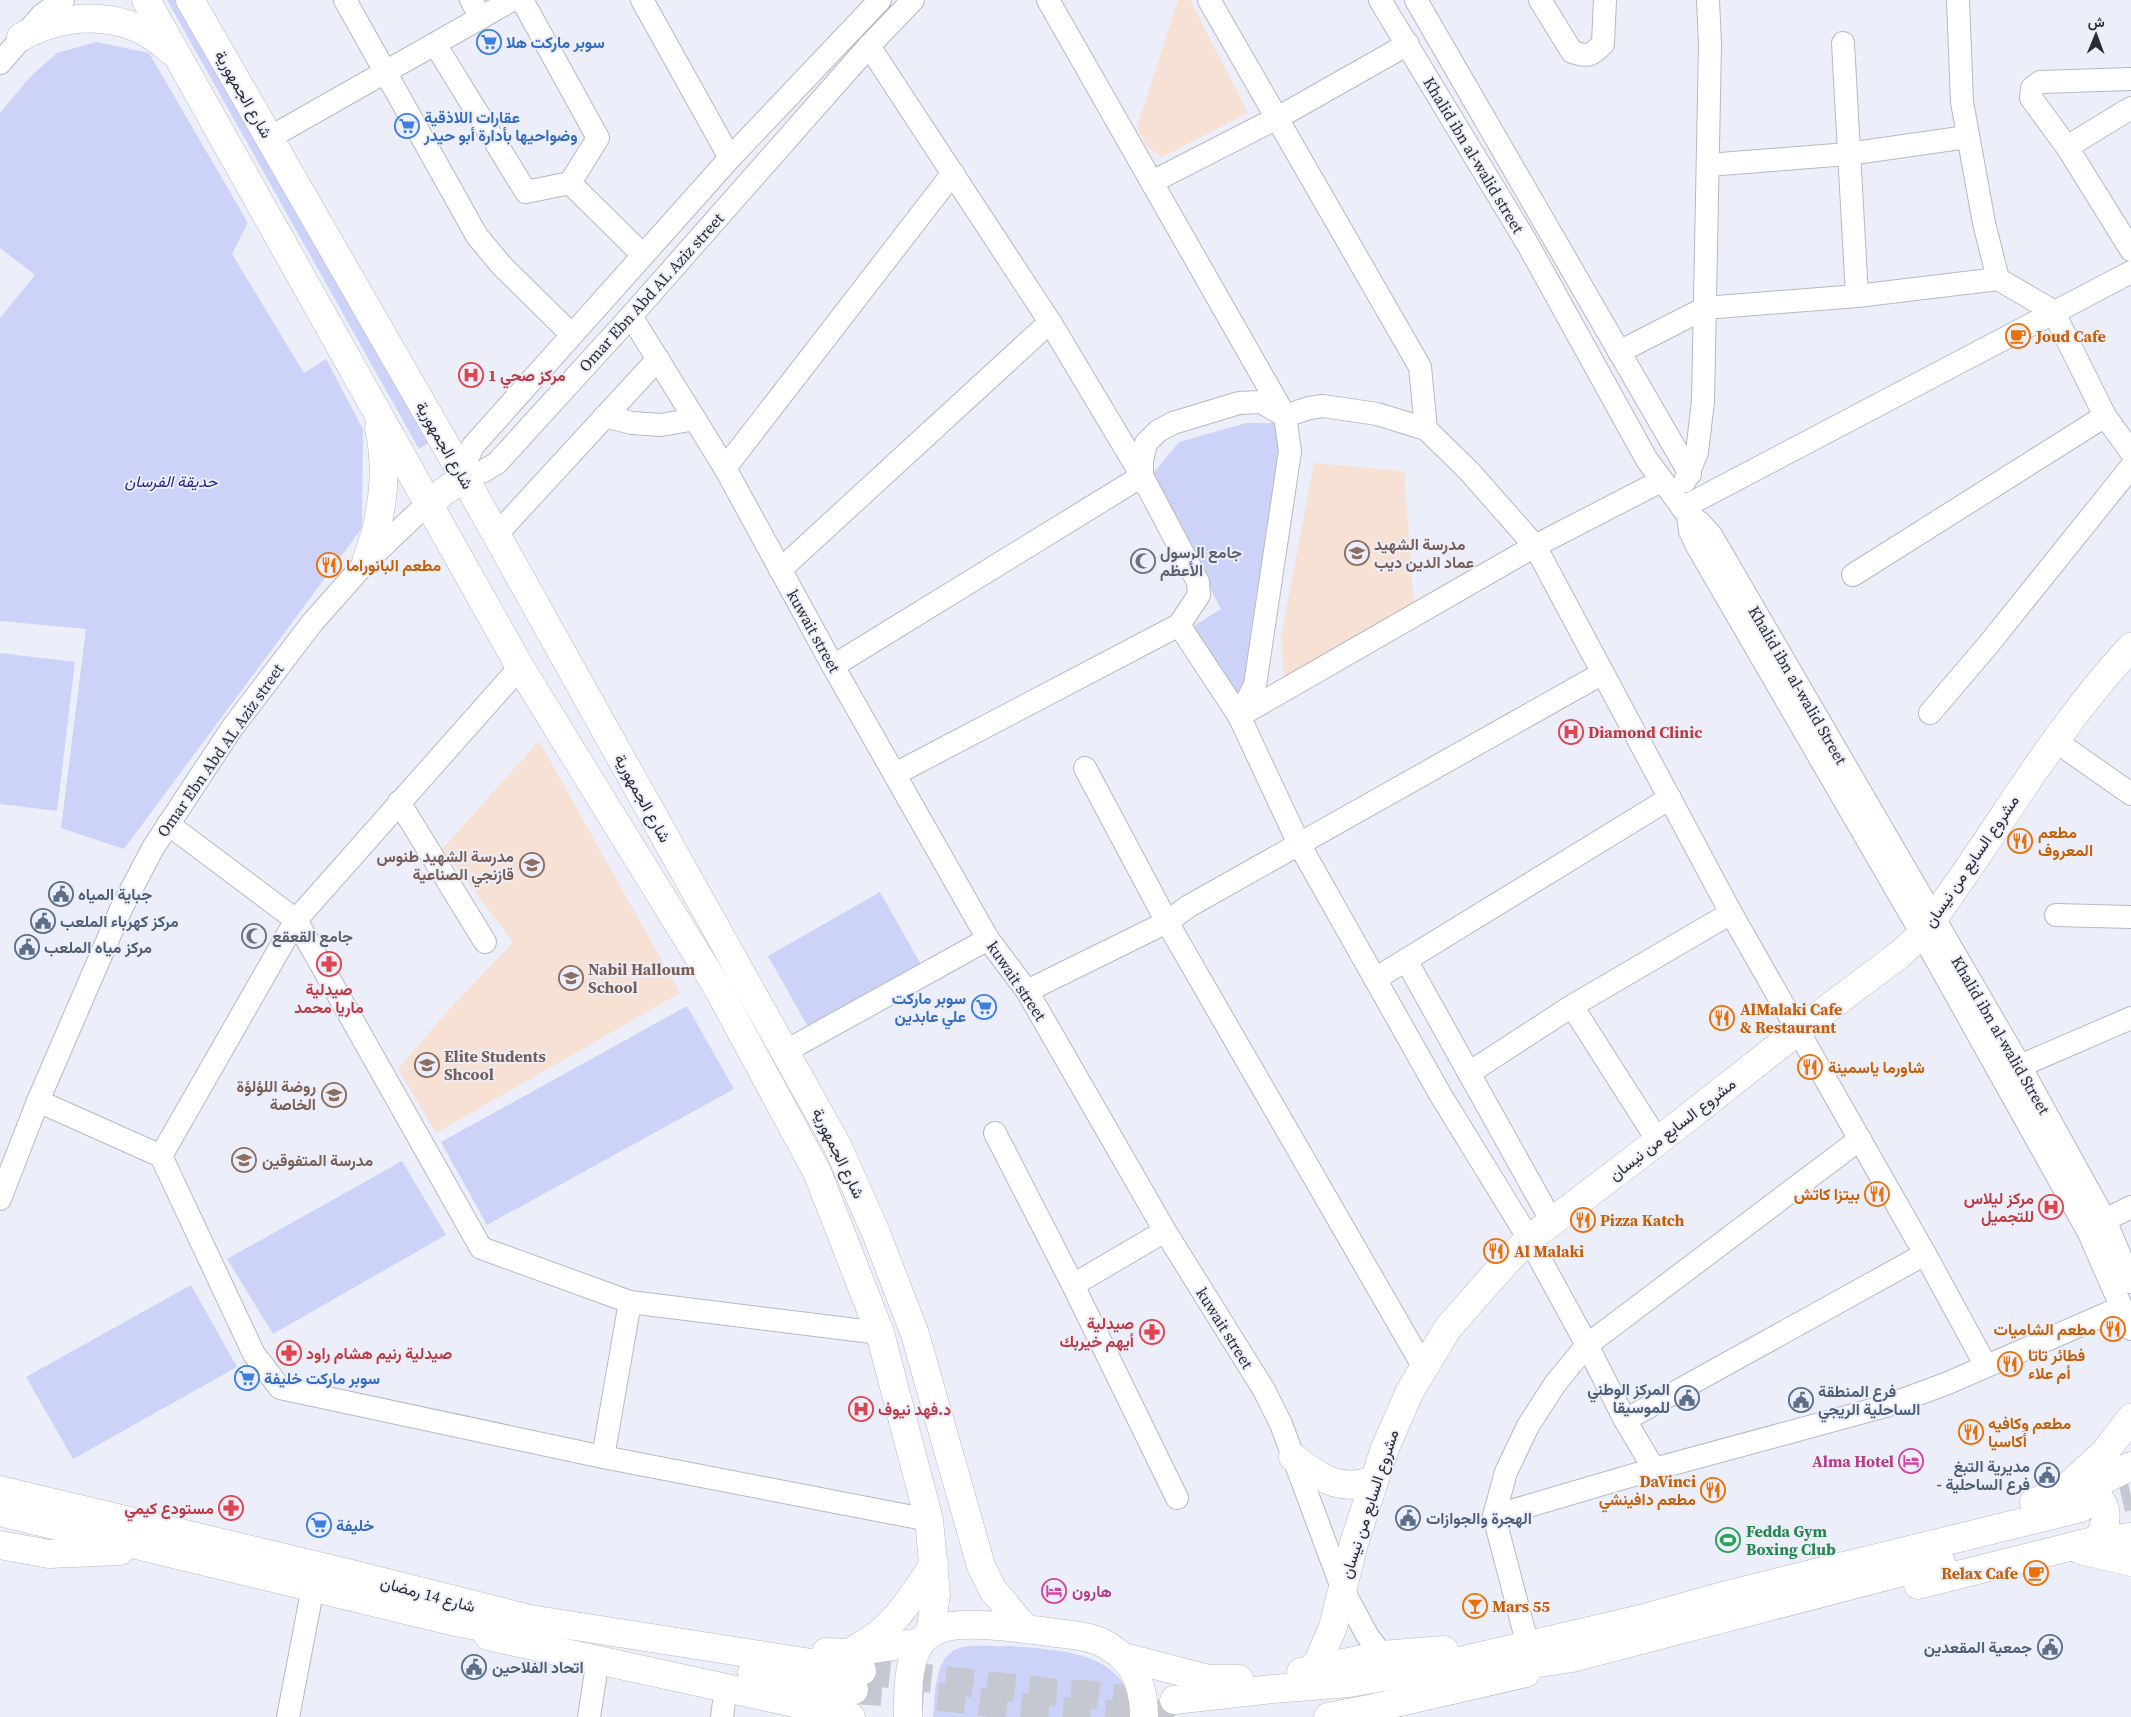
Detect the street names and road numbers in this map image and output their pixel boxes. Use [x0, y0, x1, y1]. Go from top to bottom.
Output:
street label: شارع الجمهورية [209, 46, 278, 143]
street label: Khalid ibn al-walid street [1419, 73, 1530, 238]
street label: Omar Ebn Abd AL Aziz street [574, 207, 729, 376]
street label: شارع الجمهورية [410, 397, 479, 494]
street label: kuwait street [782, 586, 846, 677]
street label: Khalid ibn al-walid Street [1744, 602, 1853, 769]
street label: Omar Ebn Abd AL Aziz street [152, 658, 289, 841]
street label: شارع الجمهورية [609, 750, 676, 847]
street label: مشروع السابع من نيسان [1918, 790, 2024, 932]
street label: kuwait street [982, 937, 1052, 1026]
street label: Khalid ibn al-walid Street [1947, 952, 2056, 1119]
street label: مشروع السابع من نيسان [1604, 1072, 1741, 1186]
street label: شارع الجمهورية [807, 1104, 870, 1202]
street label: kuwait street [1191, 1283, 1259, 1373]
street label: مشروع السابع من نيسان [1335, 1427, 1404, 1582]
street label: شارع 14 رمضان [378, 1571, 478, 1618]

